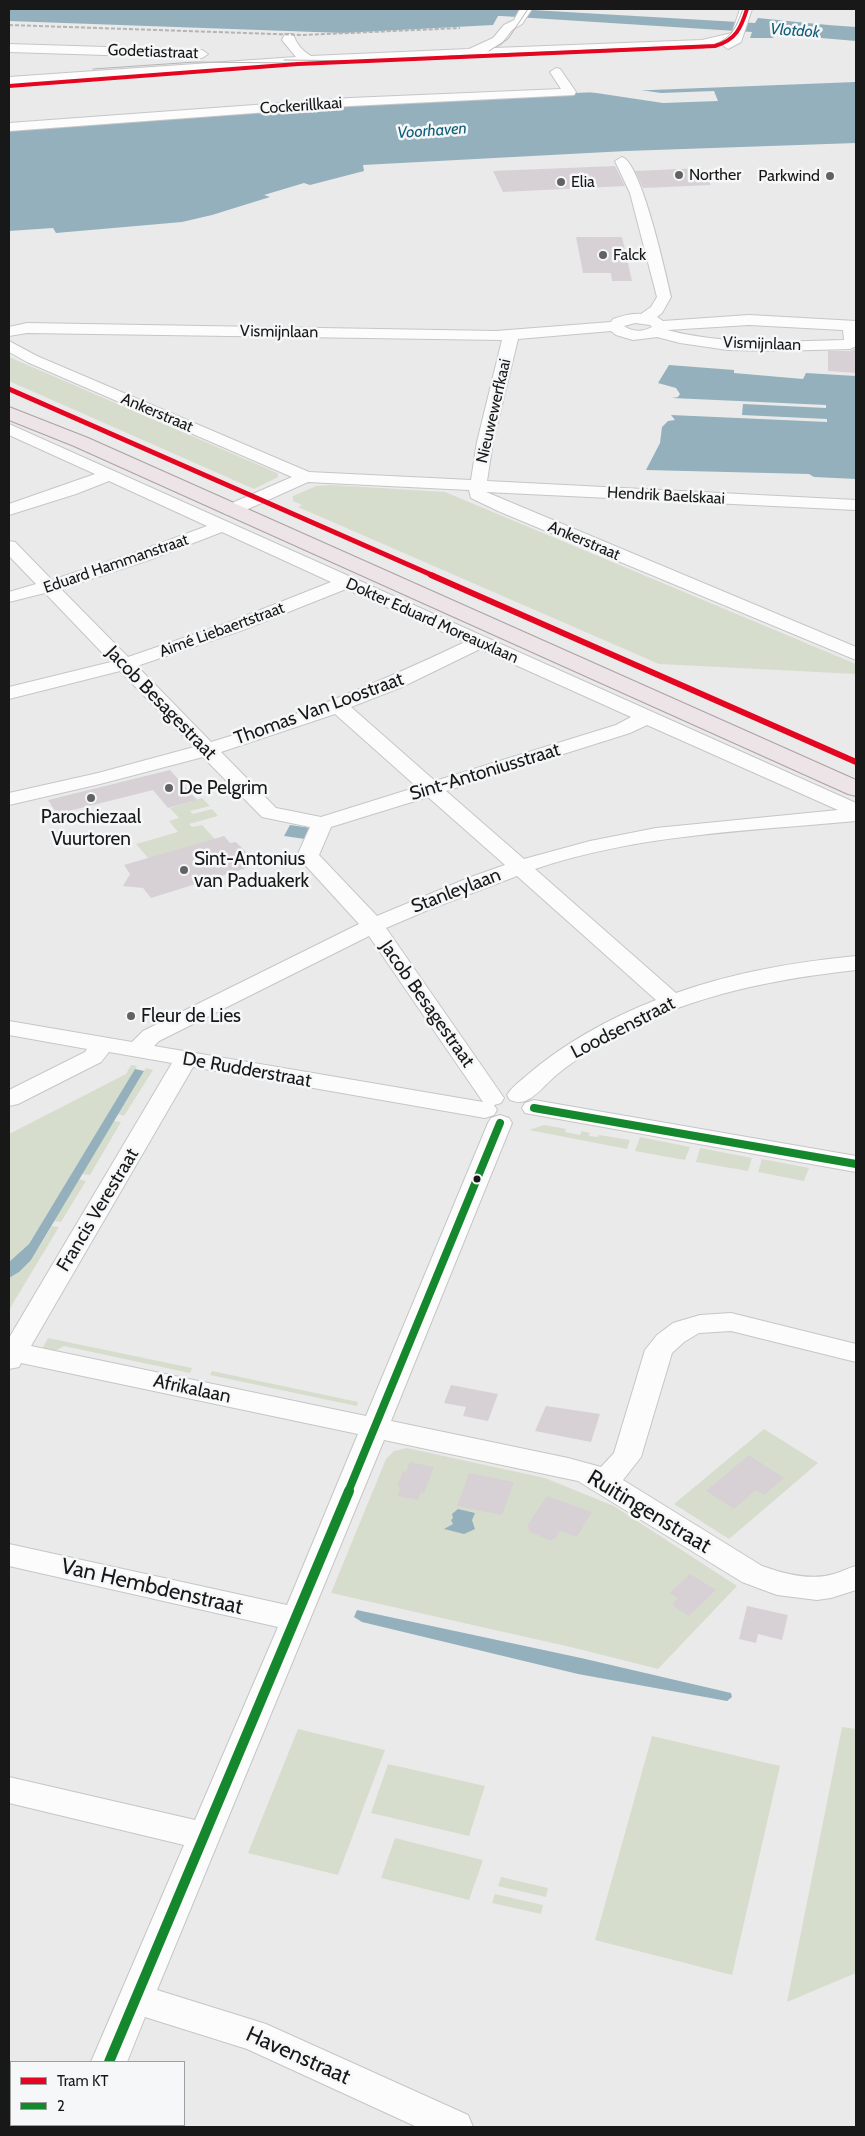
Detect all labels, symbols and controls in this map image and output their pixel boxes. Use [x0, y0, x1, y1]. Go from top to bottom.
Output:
water label: Vlotdok [770, 20, 820, 42]
street label: Godetiastraat [107, 41, 199, 63]
street label: Cockerillkaai [259, 94, 343, 118]
water label: Voorhaven [397, 119, 467, 143]
place label: Norther [689, 165, 741, 185]
place label: Parkwind [758, 166, 820, 186]
marker: Norther [673, 169, 685, 181]
marker: Parkwind [824, 170, 836, 182]
place label: Elia [571, 172, 595, 192]
marker: Elia [555, 176, 567, 188]
place label: Falck [613, 245, 646, 265]
marker: Falck [597, 249, 609, 261]
street label: Vismijnlaan [240, 322, 318, 342]
street label: Vismijnlaan [723, 333, 801, 355]
street label: Nieuwewerfkaai [473, 357, 515, 465]
street label: Ankerstraat [118, 389, 196, 437]
street label: Hendrik Baelskaai [607, 483, 725, 509]
street label: Ankerstraat [545, 517, 623, 565]
street label: Eduard Hammanstraat [41, 530, 191, 598]
street label: Dokter Eduard Moreauxlaan [343, 574, 521, 668]
street label: Aimé Liebaertstraat [157, 599, 287, 661]
street label: Jacob Besagestraat [101, 641, 221, 765]
street label: Thomas Van Loostraat [231, 668, 407, 750]
street label: Sint-Antoniusstraat [407, 738, 563, 806]
place label: De Pelgrim [179, 777, 268, 799]
marker: De Pelgrim [163, 782, 175, 794]
marker: Parochiezaal Vuurtoren [85, 792, 97, 804]
place label: Parochiezaal Vuurtoren [41, 806, 141, 850]
place label: Sint-Antonius van Paduakerk [194, 848, 309, 892]
marker: Sint-Antonius van Paduakerk [178, 864, 190, 876]
street label: Stanleylaan [408, 864, 504, 918]
street label: Jacob Besagestraat [375, 936, 479, 1072]
street label: Loodsenstraat [567, 992, 679, 1064]
place label: Fleur de Lies [141, 1005, 241, 1027]
marker: Fleur de Lies [125, 1010, 137, 1022]
street label: De Rudderstraat [181, 1047, 313, 1093]
street label: Francis Verestraat [52, 1144, 144, 1276]
unlabelled marker [472, 1174, 482, 1184]
street label: Afrikalaan [151, 1370, 233, 1408]
street label: Ruitingenstraat [582, 1465, 716, 1559]
street label: Van Hembdenstraat [59, 1553, 245, 1621]
street label: Havenstraat [242, 2021, 354, 2091]
legend [10, 2061, 185, 2126]
text: Tram KT [57, 2072, 109, 2090]
text: 2 [57, 2097, 65, 2115]

